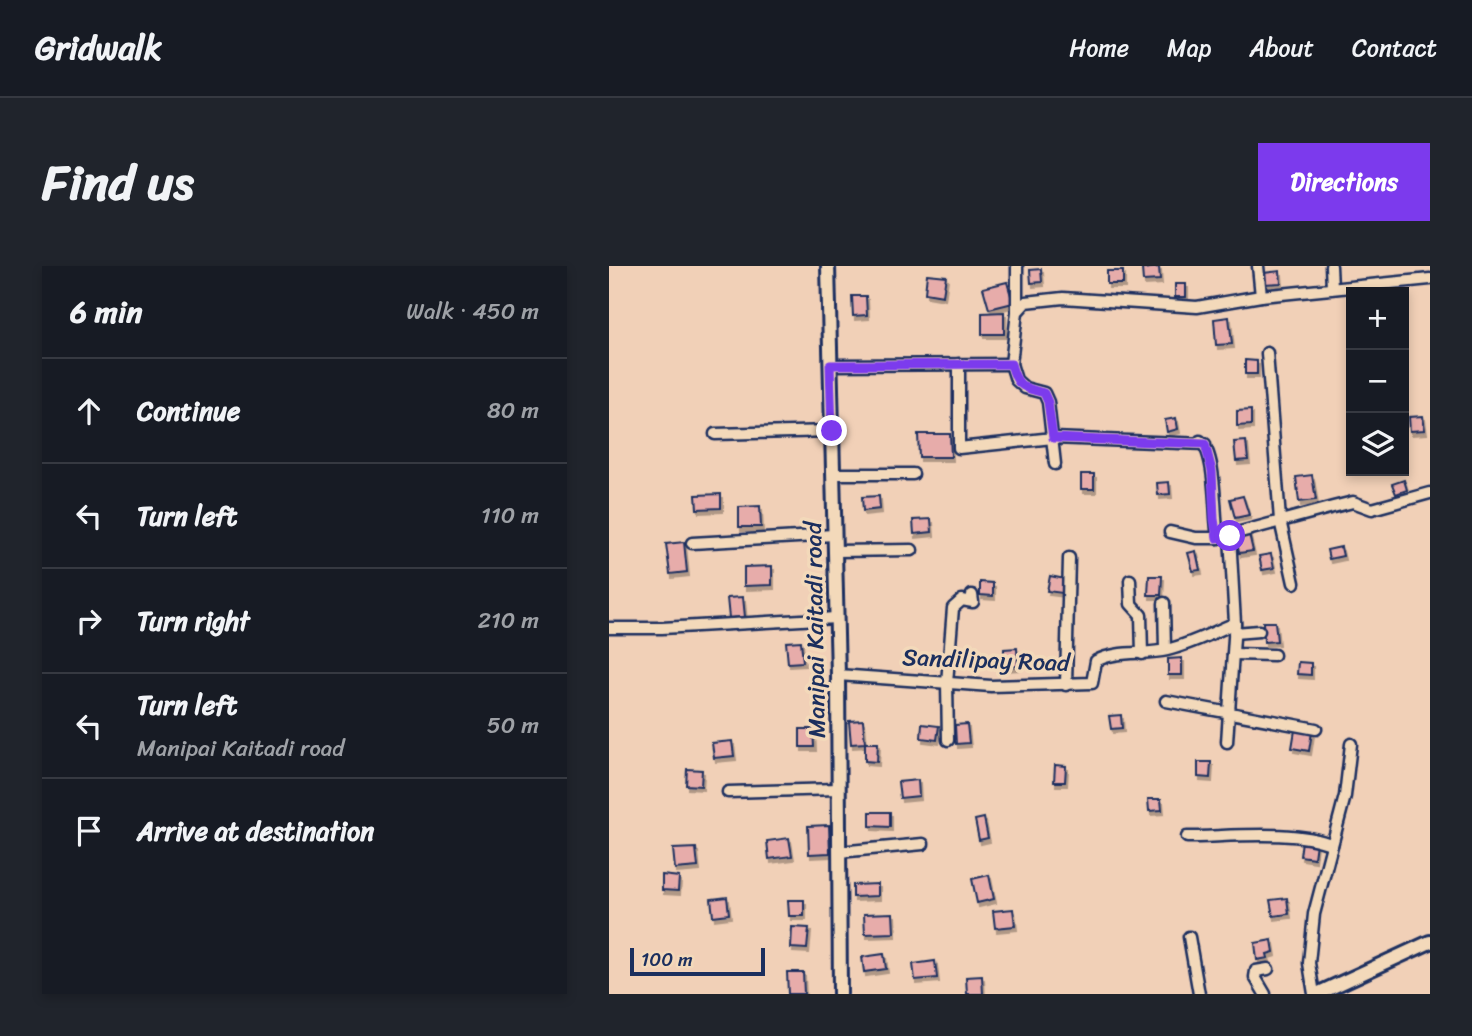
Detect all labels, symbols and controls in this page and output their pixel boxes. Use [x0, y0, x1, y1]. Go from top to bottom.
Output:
text: Gridwalk [35, 19, 162, 77]
text: Home [1069, 27, 1129, 69]
text: Map [1167, 27, 1211, 69]
text: About [1249, 27, 1314, 69]
text: Contact [1352, 27, 1437, 69]
text: Find us [42, 139, 194, 226]
button: Directions [1258, 143, 1430, 221]
text: 6 min [70, 285, 142, 339]
map controls [1346, 287, 1409, 476]
button: + [1346, 287, 1409, 350]
text: Walk · 450 m [406, 291, 539, 332]
button: − [1346, 350, 1409, 413]
text: Continue [137, 388, 240, 434]
text: 80 m [487, 390, 539, 431]
icon: ahead [70, 392, 108, 430]
button: layers [1346, 413, 1409, 476]
route end [816, 415, 847, 446]
text: Turn left [137, 493, 237, 539]
text: 110 m [481, 495, 539, 536]
icon: left [70, 497, 108, 535]
street label: Manipai Kaitadi road [792, 519, 838, 739]
route start [1214, 520, 1245, 551]
text: Turn right [137, 598, 250, 644]
text: 210 m [478, 600, 539, 641]
icon: right [70, 602, 108, 640]
street label: Sandilipay Road [901, 636, 1072, 684]
text: Turn left [137, 682, 237, 728]
text: 50 m [487, 705, 539, 746]
icon: left [70, 707, 108, 745]
text: Manipai Kaitadi road [137, 728, 344, 769]
text: Arrive at destination [137, 808, 374, 854]
icon: arrive [70, 812, 108, 850]
text: 100 m [641, 943, 693, 976]
scale bar [630, 945, 765, 977]

